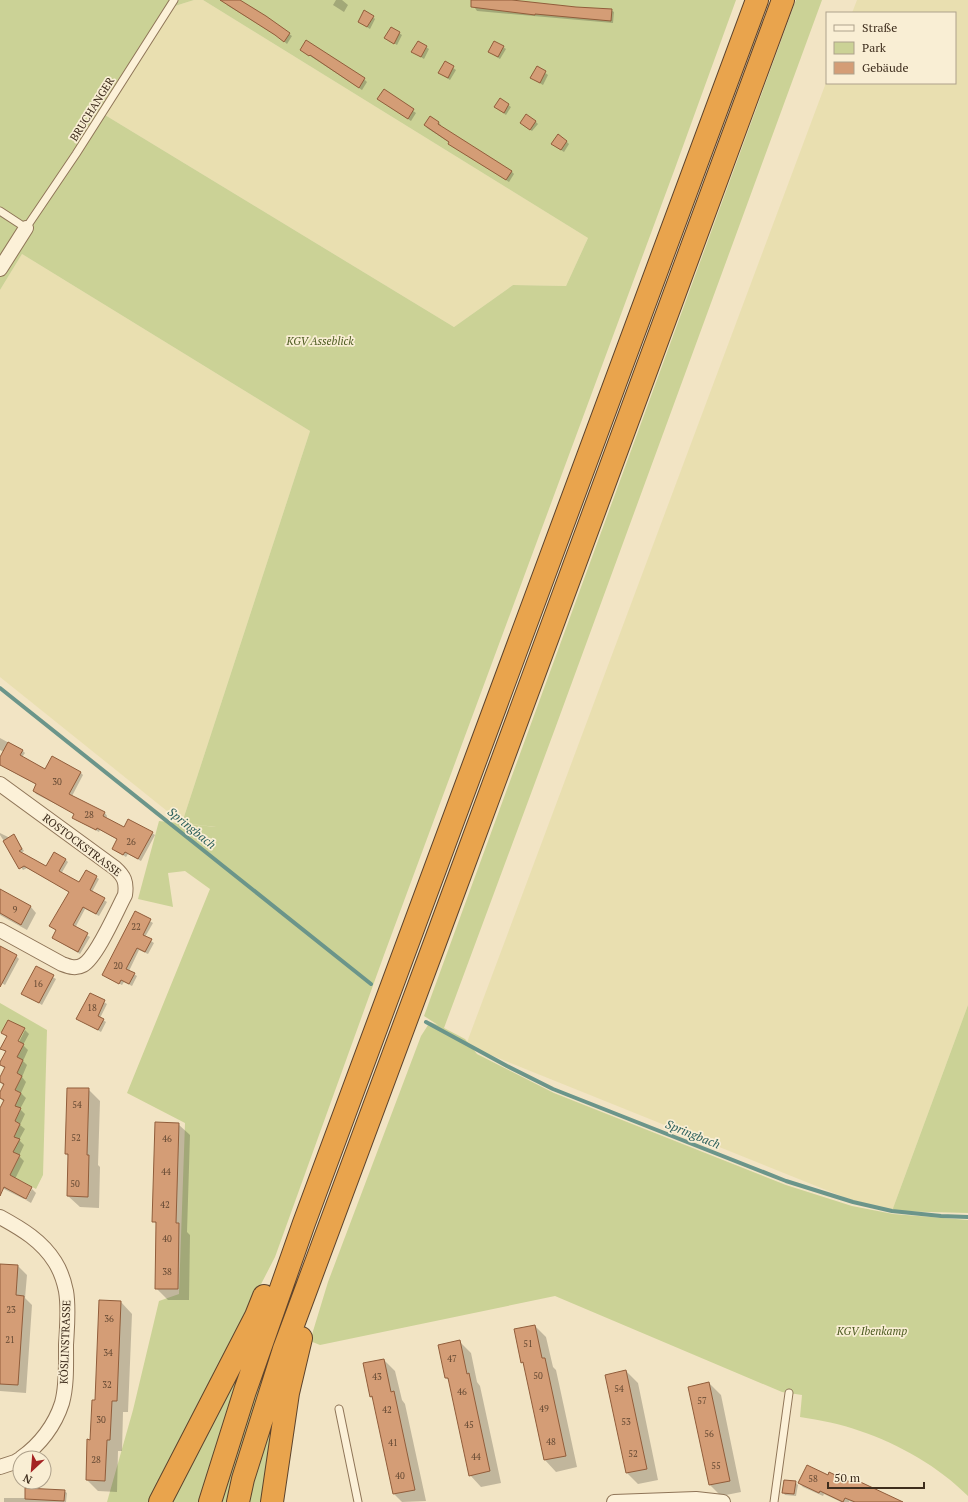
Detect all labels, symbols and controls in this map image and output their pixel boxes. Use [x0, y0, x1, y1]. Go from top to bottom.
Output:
legend [826, 12, 956, 84]
text: Straße [862, 20, 897, 35]
text: Park [862, 40, 887, 55]
text: Gebäude [862, 60, 908, 75]
street label: BRUCHANGER [67, 74, 117, 144]
park label: KGV Asseblick [286, 334, 354, 348]
house number: 30 [52, 776, 62, 788]
water label: Springbach [165, 804, 219, 852]
house number: 28 [84, 809, 94, 821]
street label: ROSTOCKSTRASSE [40, 811, 124, 879]
house number: 26 [126, 836, 136, 848]
house number: 9 [13, 904, 18, 916]
house number: 22 [131, 921, 141, 933]
house number: 20 [113, 960, 123, 972]
house number: 16 [33, 978, 43, 990]
house number: 18 [87, 1002, 97, 1014]
house number: 54 [72, 1099, 82, 1111]
water label: Springbach [663, 1116, 723, 1152]
house number: 52 [71, 1132, 81, 1144]
house number: 46 [162, 1133, 172, 1145]
house number: 44 [161, 1166, 171, 1178]
house number: 50 [70, 1178, 80, 1190]
house number: 42 [160, 1199, 170, 1211]
house number: 40 [162, 1233, 172, 1245]
house number: 38 [162, 1266, 172, 1278]
street label: KÖSLINSTRASSE [57, 1300, 73, 1384]
house number: 23 [6, 1304, 16, 1316]
house number: 36 [104, 1313, 114, 1325]
park label: KGV Ibenkamp [836, 1324, 907, 1338]
house number: 21 [5, 1334, 15, 1346]
house number: 51 [523, 1338, 533, 1350]
house number: 34 [103, 1347, 113, 1359]
house number: 47 [447, 1353, 457, 1365]
house number: 50 [533, 1370, 543, 1382]
house number: 43 [372, 1371, 382, 1383]
house number: 32 [102, 1379, 112, 1391]
house number: 54 [614, 1383, 624, 1395]
house number: 46 [457, 1386, 467, 1398]
house number: 57 [697, 1395, 707, 1407]
house number: 49 [539, 1403, 549, 1415]
house number: 42 [382, 1404, 392, 1416]
house number: 30 [96, 1414, 106, 1426]
house number: 53 [621, 1416, 631, 1428]
house number: 45 [464, 1419, 474, 1431]
house number: 56 [704, 1428, 714, 1440]
house number: 48 [546, 1436, 556, 1448]
house number: 41 [388, 1437, 398, 1449]
house number: 52 [628, 1448, 638, 1460]
north arrow [12, 1450, 52, 1490]
house number: 44 [471, 1451, 481, 1463]
house number: 28 [91, 1454, 101, 1466]
house number: 55 [711, 1460, 721, 1472]
scale bar [828, 1464, 924, 1490]
house number: 40 [395, 1470, 405, 1482]
text: 50 m [834, 1470, 861, 1485]
text: N [20, 1471, 34, 1487]
house number: 58 [808, 1473, 818, 1485]

